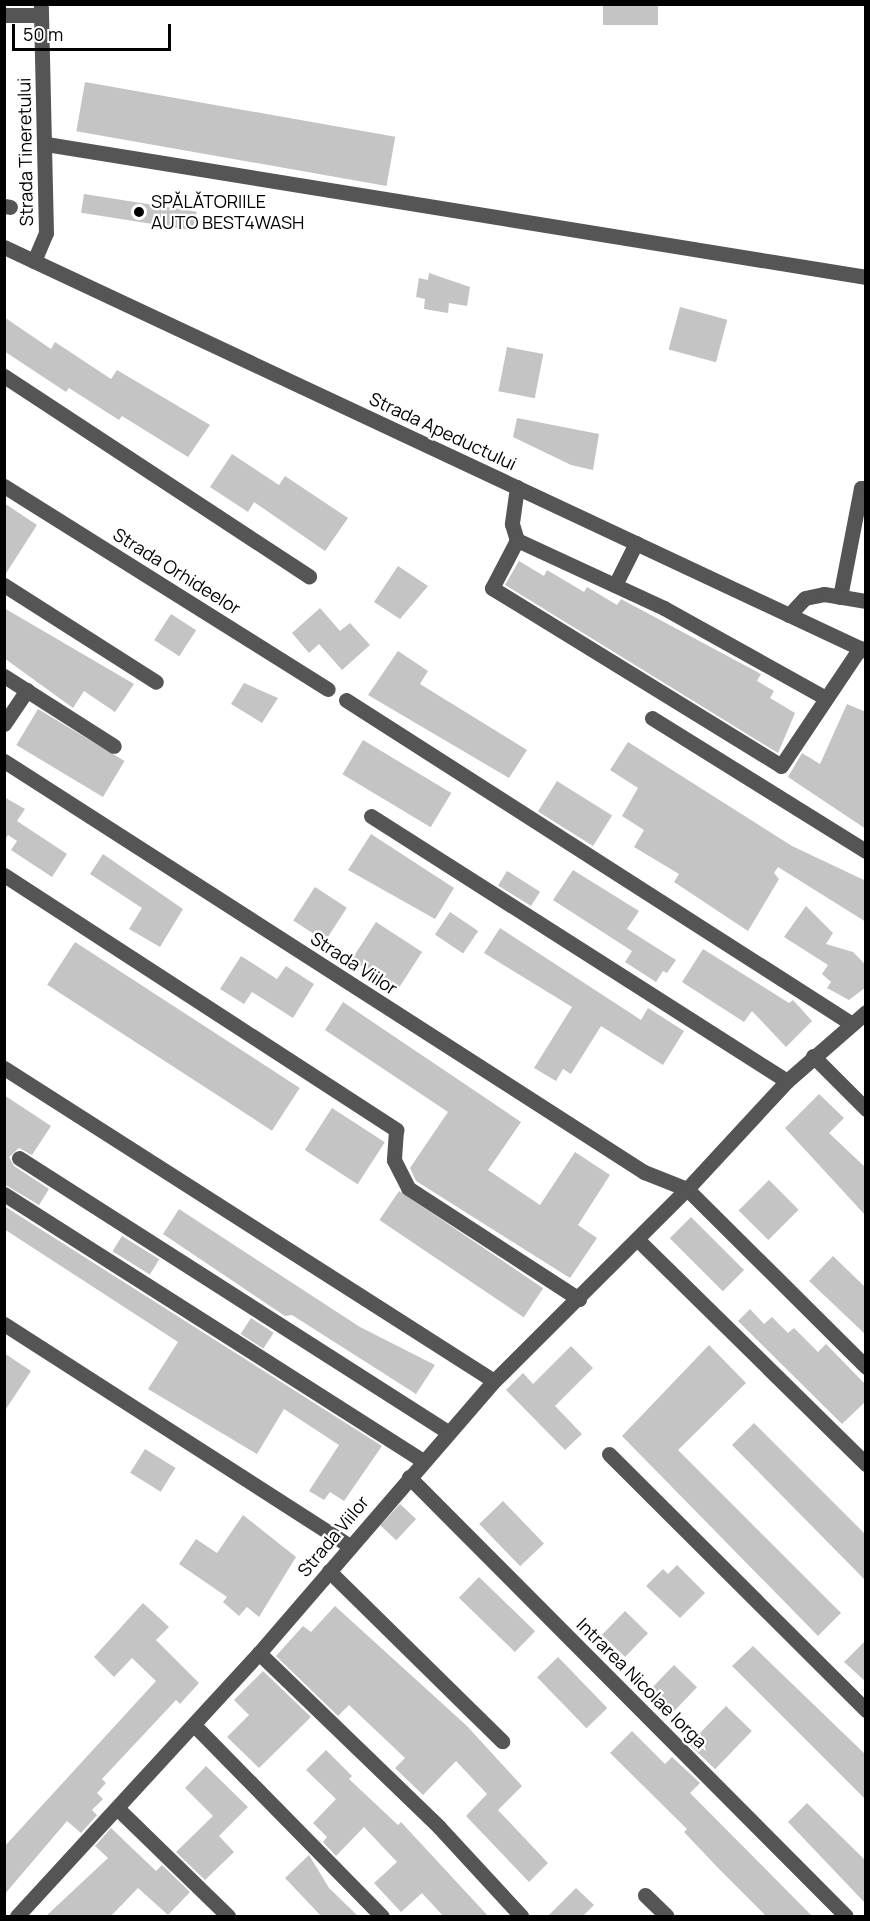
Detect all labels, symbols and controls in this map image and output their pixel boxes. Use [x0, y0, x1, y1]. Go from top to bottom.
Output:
scale bar [15, 12, 174, 50]
text: 50 m [23, 22, 63, 46]
street label: Strada Tineretului [13, 78, 37, 226]
place label: SPĂLĂTORIILE AUTO BEST4WASH [151, 191, 304, 234]
marker: SPĂLĂTORIILE AUTO BEST4WASH [132, 205, 146, 219]
street label: Strada Apeductului [366, 387, 520, 475]
street label: Strada Orhideelor [109, 523, 245, 619]
street label: Strada Viilor [307, 927, 401, 999]
street label: Strada Viilor [293, 1491, 373, 1581]
street label: Intrarea Nicolae Iorga [572, 1613, 712, 1753]

